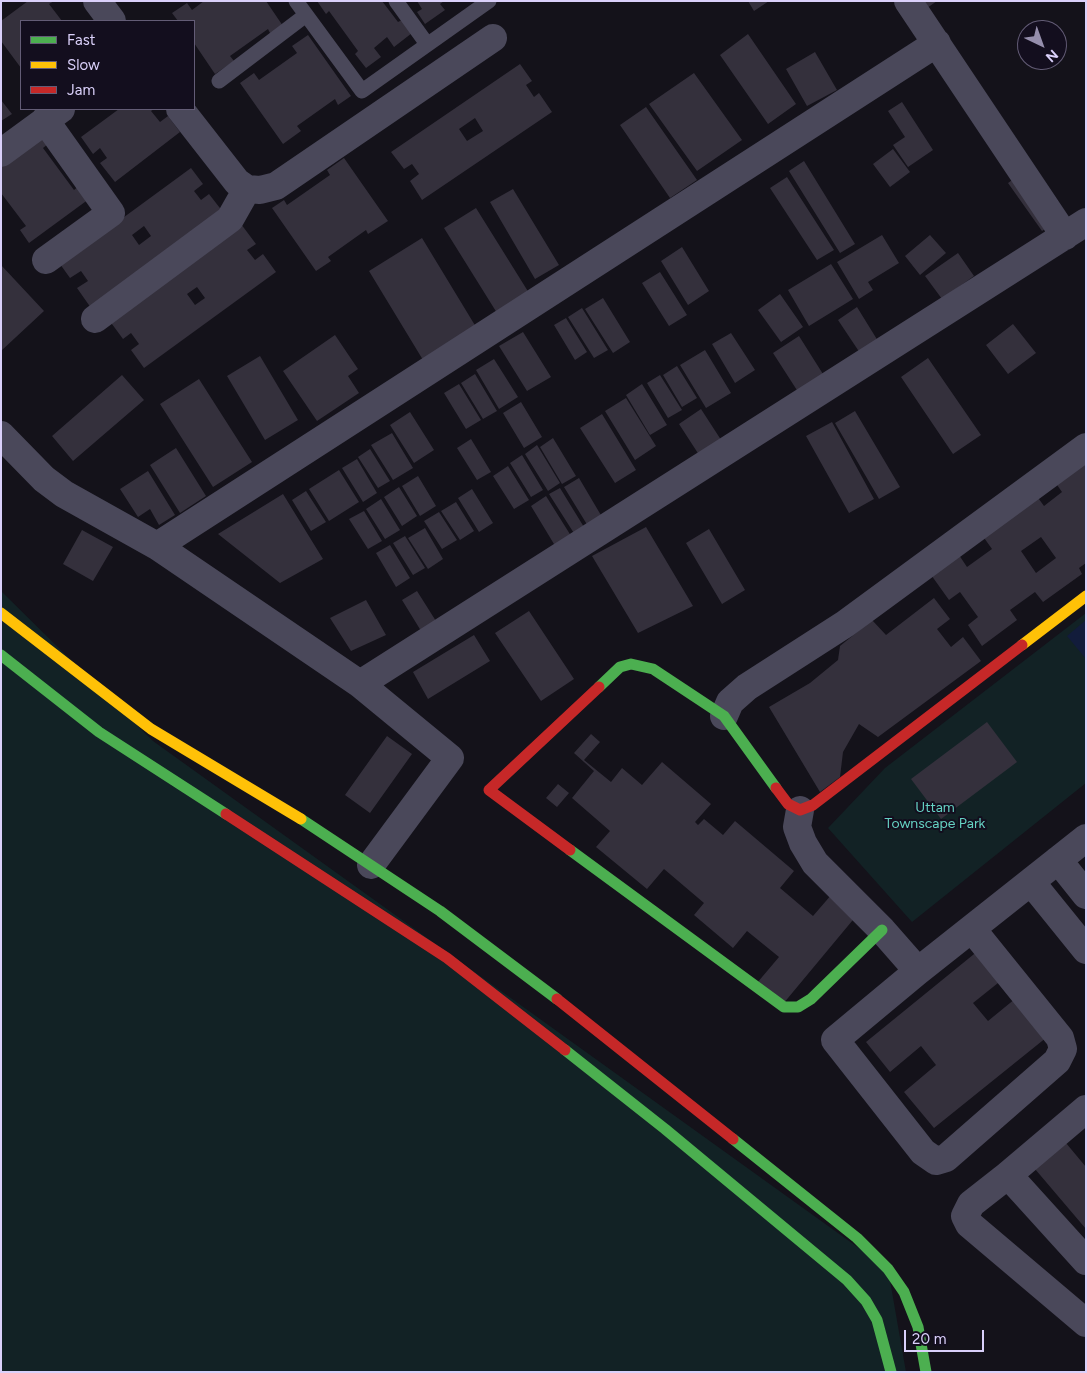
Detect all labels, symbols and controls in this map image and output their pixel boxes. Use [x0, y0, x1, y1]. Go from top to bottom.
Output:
legend [20, 20, 195, 110]
north arrow [1017, 20, 1067, 70]
text: Fast [67, 31, 95, 49]
text: N [1042, 46, 1061, 66]
text: Slow [67, 56, 100, 74]
text: Jam [67, 81, 95, 99]
park label: Uttam Townscape Park [885, 800, 985, 832]
scale bar [907, 1320, 987, 1352]
text: 20 m [912, 1330, 946, 1348]

